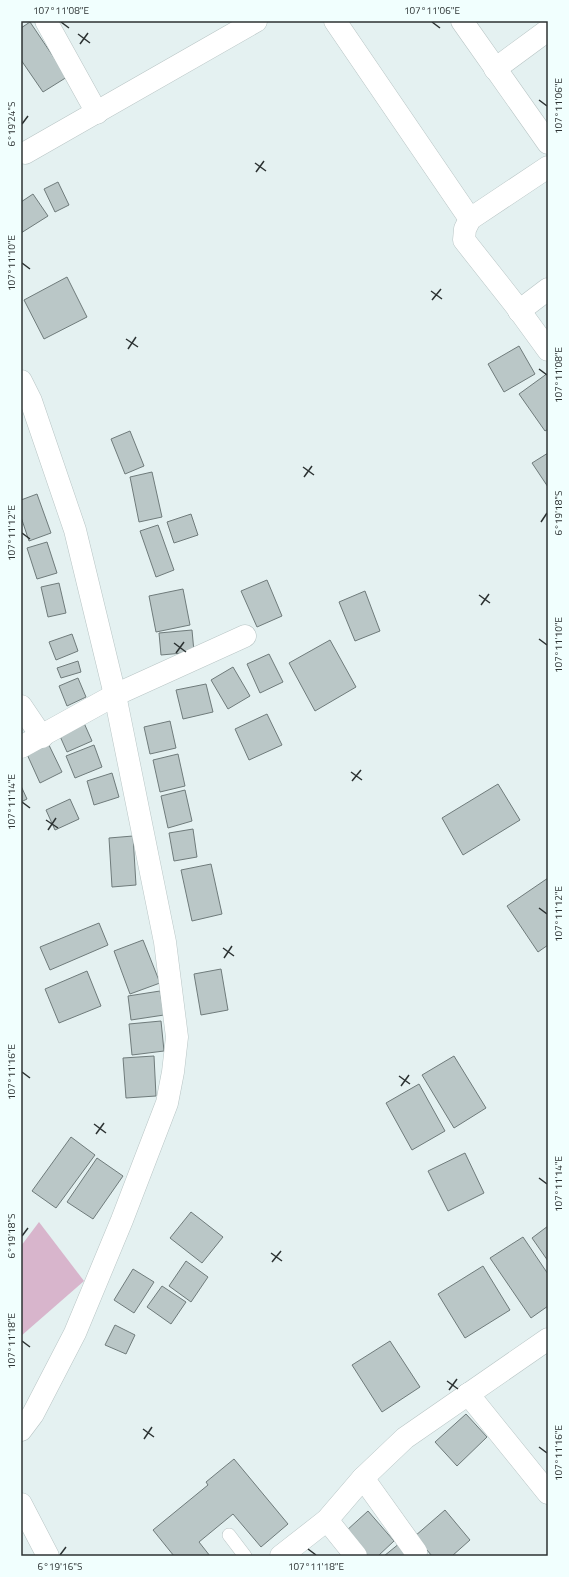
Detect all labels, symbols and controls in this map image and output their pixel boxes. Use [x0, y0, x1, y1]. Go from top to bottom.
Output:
text: 107°11'08"E [33, 3, 90, 18]
text: 107°11'06"E [404, 3, 461, 18]
text: 107°11'06"E [551, 77, 566, 134]
text: 6°19'24"S [4, 102, 19, 146]
text: 107°11'10"E [4, 234, 19, 291]
text: 107°11'08"E [551, 346, 566, 403]
text: 6°19'18"S [551, 491, 566, 535]
text: 107°11'12"E [4, 504, 19, 561]
text: 107°11'10"E [551, 616, 566, 673]
text: 107°11'14"E [4, 773, 19, 830]
text: 107°11'12"E [551, 885, 566, 942]
text: 107°11'16"E [4, 1043, 19, 1100]
text: 107°11'14"E [551, 1155, 566, 1212]
text: 6°19'18"S [4, 1214, 19, 1258]
text: 107°11'18"E [4, 1312, 19, 1369]
text: 107°11'16"E [551, 1424, 566, 1481]
text: 6°19'16"S [38, 1559, 82, 1574]
text: 107°11'18"E [288, 1559, 345, 1574]

